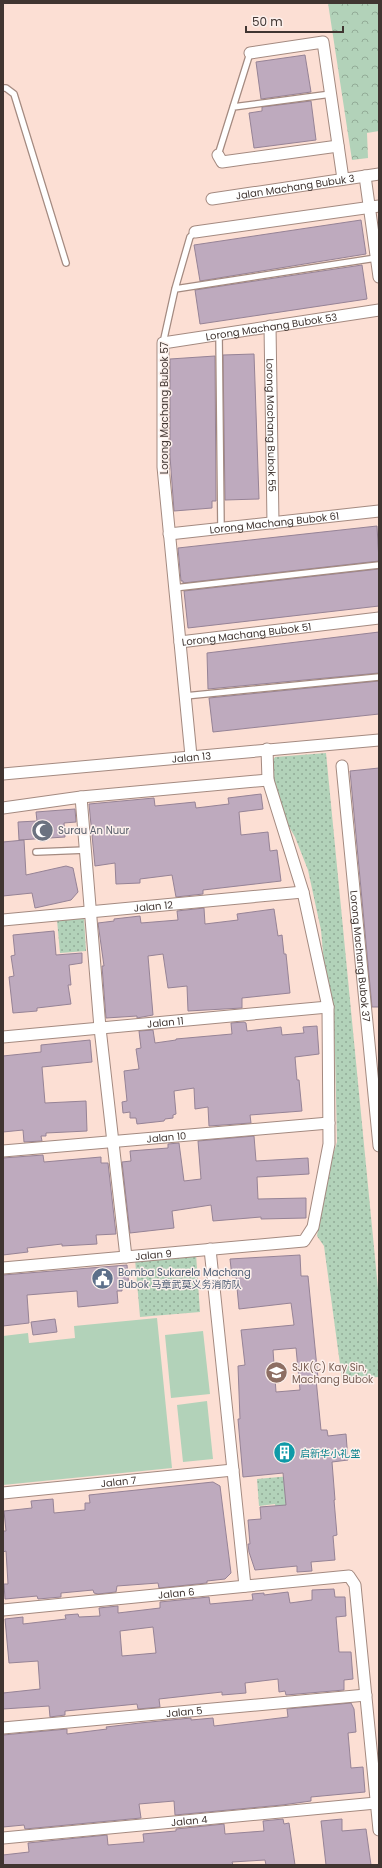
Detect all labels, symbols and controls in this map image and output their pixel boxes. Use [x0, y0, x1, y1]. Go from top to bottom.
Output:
scale bar [246, 8, 343, 34]
text: 50 m [252, 13, 283, 30]
street label: Jalan Machang Bubuk 3 [235, 171, 356, 203]
street label: Lorong Machang Bubok 53 [205, 309, 338, 344]
street label: Lorong Machang Bubok 57 [157, 341, 172, 474]
street label: Lorong Machang Bubok 55 [262, 358, 280, 492]
street label: Lorong Machang Bubok 61 [209, 508, 340, 538]
street label: Lorong Machang Bubok 51 [181, 619, 312, 650]
street label: Jalan 13 [171, 748, 212, 767]
mosque icon: Surau An Nuur [29, 817, 55, 843]
place label: Surau An Nuur [58, 823, 129, 838]
street label: Lorong Machang Bubok 37 [346, 890, 374, 1023]
street label: Jalan 12 [133, 897, 174, 916]
street label: Jalan 11 [146, 1013, 184, 1032]
street label: Jalan 10 [146, 1128, 187, 1147]
street label: Jalan 9 [134, 1246, 172, 1264]
public building icon: Bomba Sukarela Machang Bubok 马章武莫义务消防队 [89, 1265, 115, 1291]
place label: Bomba Sukarela Machang Bubok 马章武莫义务消防队 [118, 1265, 251, 1292]
school or university icon: SJK(C) Kay Sin, Machang Bubok [264, 1360, 290, 1386]
place label: SJK(C) Kay Sin, Machang Bubok [292, 1360, 374, 1387]
building icon: 启新华小礼堂 [272, 1440, 298, 1466]
place label: 启新华小礼堂 [300, 1446, 360, 1461]
street label: Jalan 7 [100, 1473, 138, 1491]
street label: Jalan 6 [157, 1584, 195, 1603]
street label: Jalan 5 [165, 1703, 203, 1721]
street label: Jalan 4 [170, 1812, 208, 1830]

